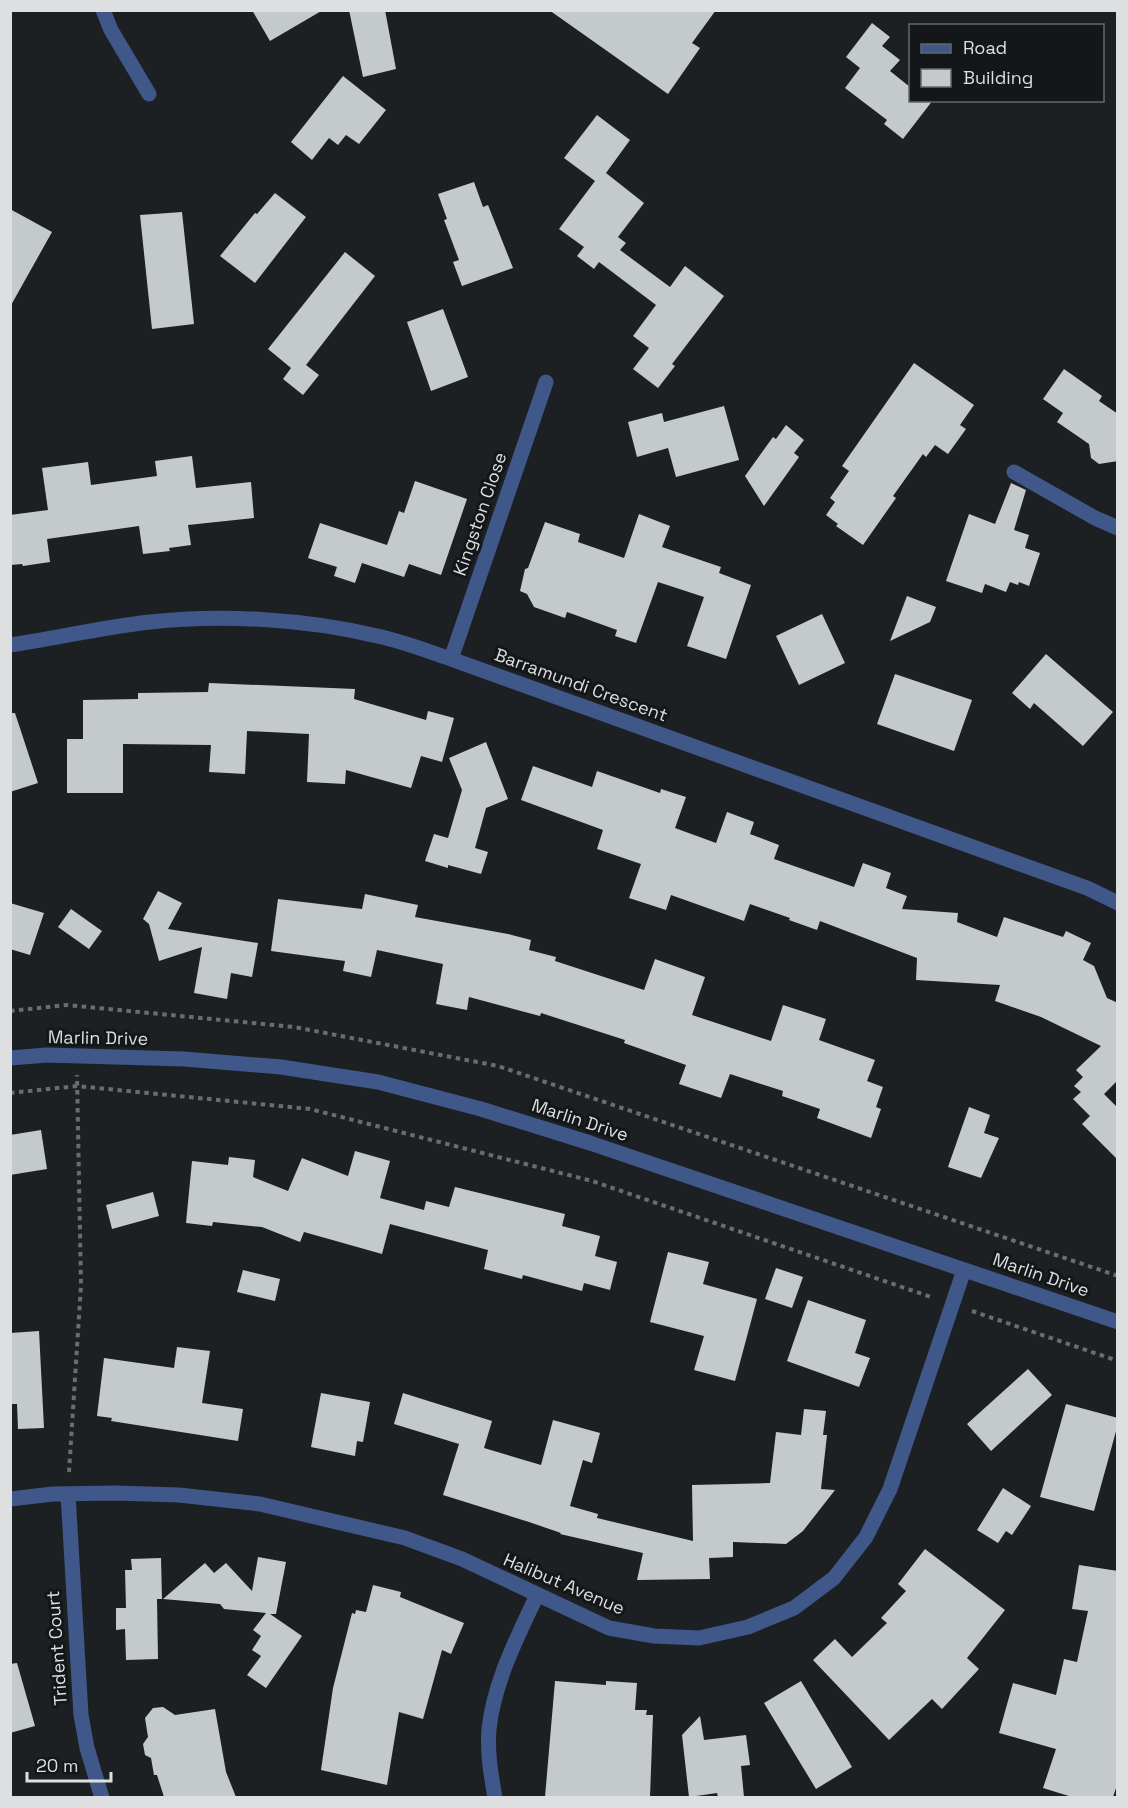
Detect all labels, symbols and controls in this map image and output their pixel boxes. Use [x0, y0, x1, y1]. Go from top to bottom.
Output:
legend [909, 24, 1104, 102]
text: Road [963, 36, 1007, 59]
text: Building [963, 66, 1033, 89]
street label: Kingston Close [448, 449, 511, 579]
street label: Barramundi Crescent [491, 643, 671, 727]
street label: Marlin Drive [48, 1025, 148, 1050]
street label: Marlin Drive [529, 1093, 631, 1146]
street label: Marlin Drive [990, 1247, 1092, 1302]
street label: Halibut Avenue [500, 1548, 628, 1619]
street label: Trident Court [41, 1590, 72, 1706]
scale bar [27, 1745, 111, 1783]
text: 20 m [36, 1754, 79, 1777]

